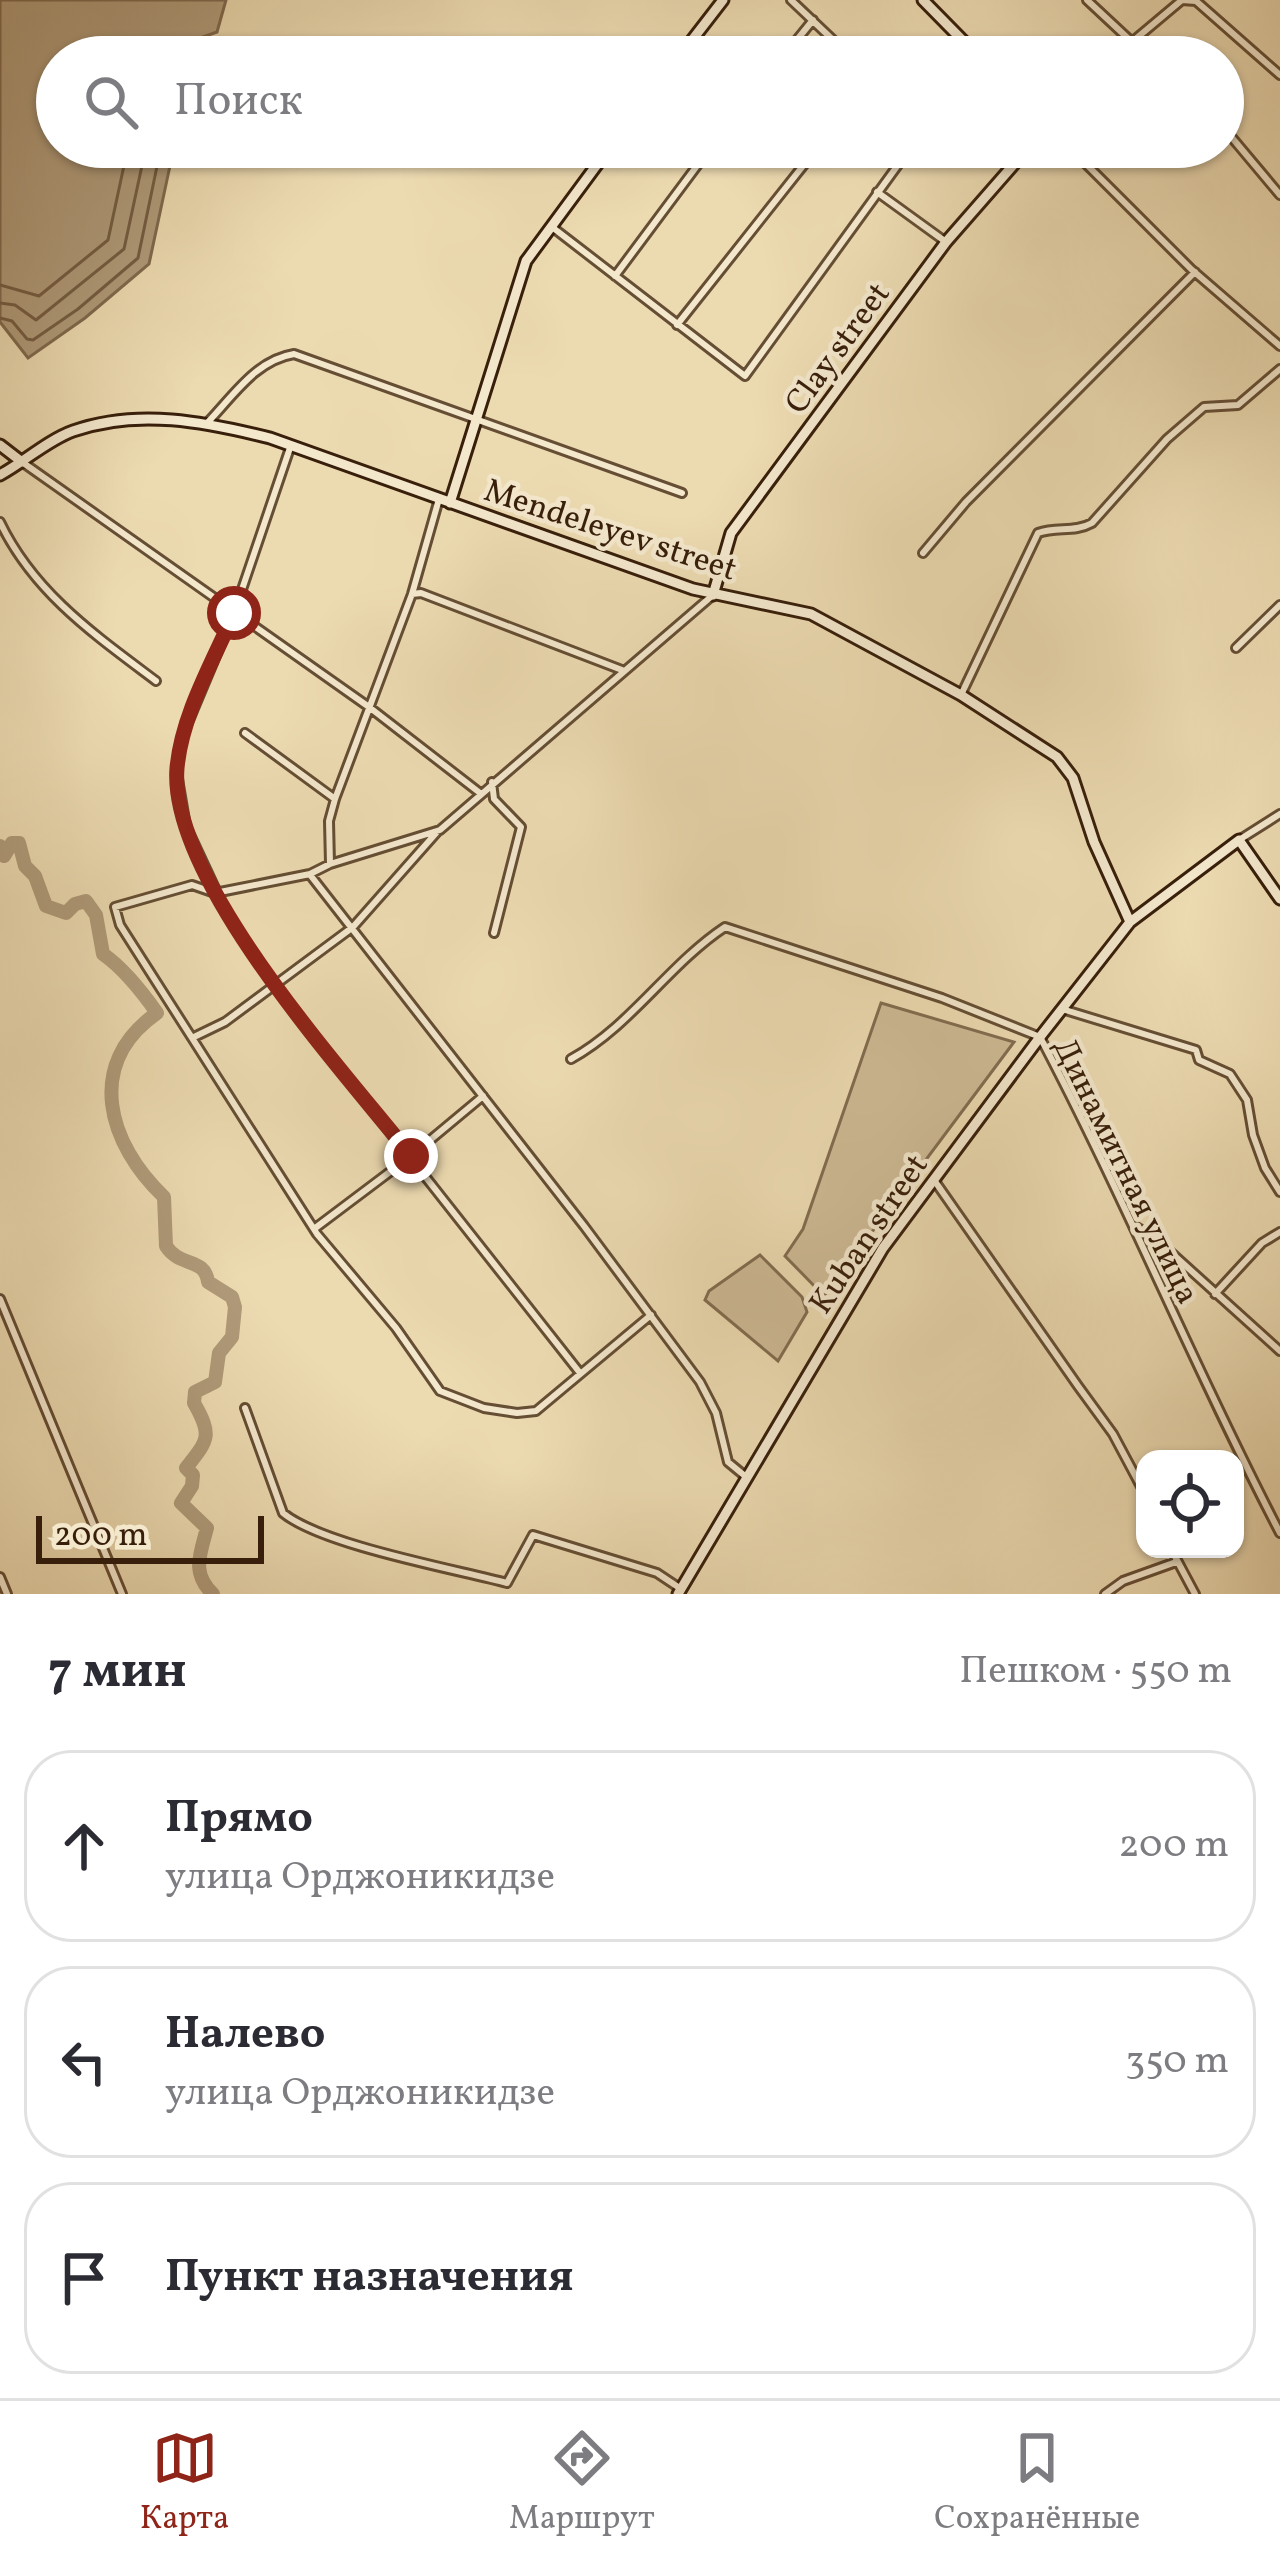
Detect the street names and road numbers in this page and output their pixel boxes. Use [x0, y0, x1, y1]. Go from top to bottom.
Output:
street label: Clay street [776, 274, 903, 425]
street label: Mendeleyev street [478, 469, 742, 594]
street label: Динамитная улица [1040, 1031, 1209, 1313]
street label: Kuban street [800, 1146, 941, 1324]

